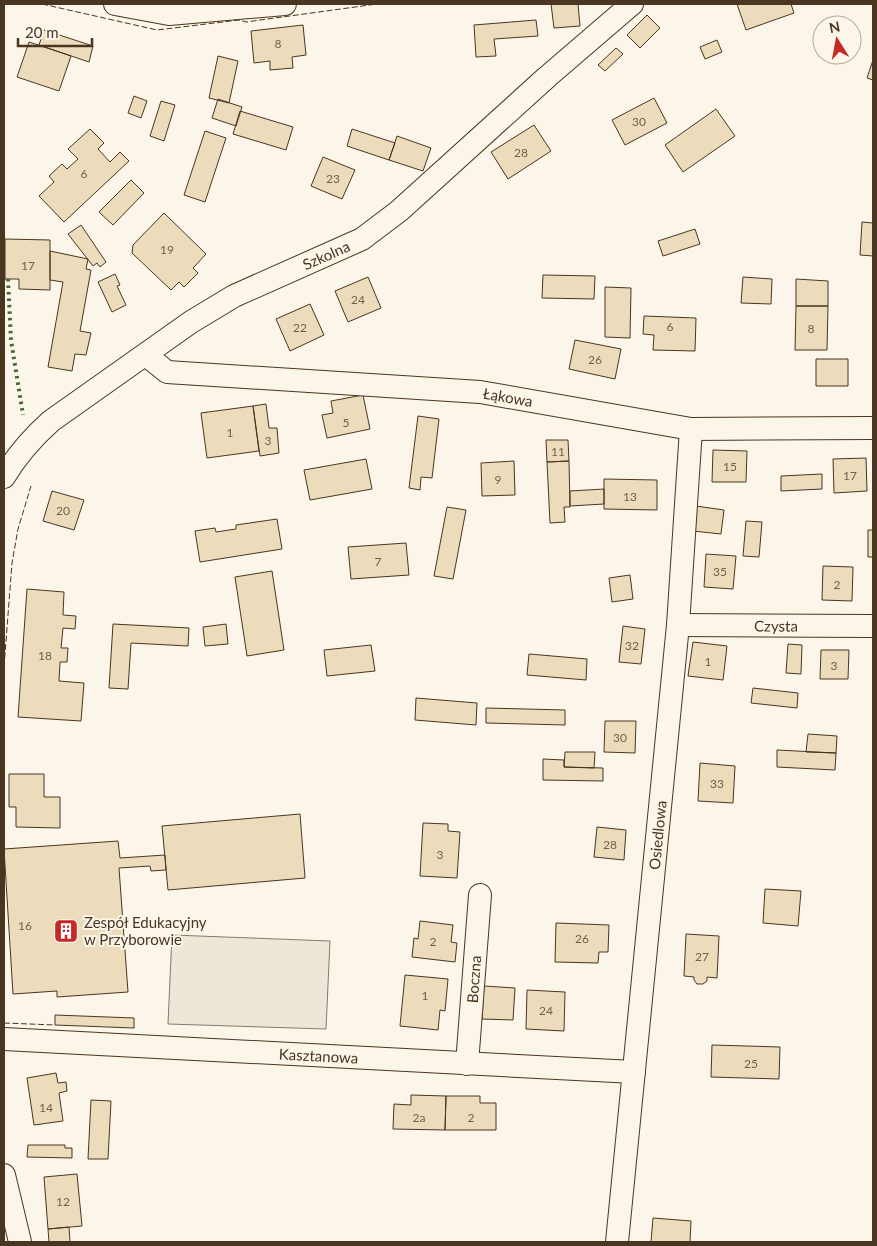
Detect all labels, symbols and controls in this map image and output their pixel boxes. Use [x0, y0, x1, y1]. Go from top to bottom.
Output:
scale bar [18, 15, 91, 47]
north arrow [812, 15, 862, 65]
text: N [828, 17, 841, 36]
text: 20 m [25, 23, 59, 41]
house number: 8 [275, 36, 282, 51]
house number: 30 [632, 114, 646, 129]
house number: 28 [514, 145, 528, 160]
house number: 6 [81, 166, 88, 181]
house number: 23 [326, 171, 340, 186]
street label: Szkolna [300, 237, 353, 273]
house number: 19 [160, 242, 174, 257]
house number: 17 [21, 258, 35, 273]
house number: 24 [351, 292, 365, 307]
house number: 6 [667, 319, 674, 334]
house number: 22 [293, 320, 307, 335]
house number: 8 [808, 321, 815, 336]
house number: 26 [588, 352, 602, 367]
street label: Łąkowa [482, 384, 534, 410]
house number: 5 [343, 415, 350, 430]
house number: 1 [227, 425, 234, 440]
house number: 3 [265, 433, 272, 448]
house number: 11 [551, 444, 565, 459]
house number: 15 [723, 459, 737, 474]
house number: 17 [843, 468, 857, 483]
house number: 9 [495, 472, 502, 487]
house number: 13 [623, 489, 637, 504]
house number: 20 [56, 503, 70, 518]
house number: 7 [375, 554, 382, 569]
house number: 35 [713, 564, 727, 579]
house number: 2 [834, 577, 841, 592]
street label: Czysta [754, 616, 798, 635]
house number: 32 [625, 638, 639, 653]
house number: 18 [38, 648, 52, 663]
house number: 1 [705, 654, 712, 669]
house number: 3 [831, 658, 838, 673]
house number: 30 [613, 730, 627, 745]
house number: 33 [710, 776, 724, 791]
street label: Osiedlowa [645, 800, 670, 870]
house number: 28 [603, 837, 617, 852]
house number: 3 [437, 847, 444, 862]
place label: Zespół Edukacyjny w Przyborowie [84, 913, 207, 948]
house number: 16 [18, 918, 32, 933]
building icon: Zespół Edukacyjny w Przyborowie [53, 918, 79, 944]
house number: 26 [575, 931, 589, 946]
house number: 2 [430, 934, 437, 949]
house number: 27 [695, 949, 709, 964]
street label: Boczna [463, 955, 484, 1004]
house number: 1 [422, 988, 429, 1003]
house number: 24 [539, 1003, 553, 1018]
street label: Kasztanowa [278, 1044, 359, 1067]
house number: 25 [744, 1056, 758, 1071]
house number: 14 [39, 1100, 53, 1115]
house number: 2a [413, 1110, 425, 1125]
house number: 2 [468, 1110, 475, 1125]
house number: 12 [56, 1194, 70, 1209]

